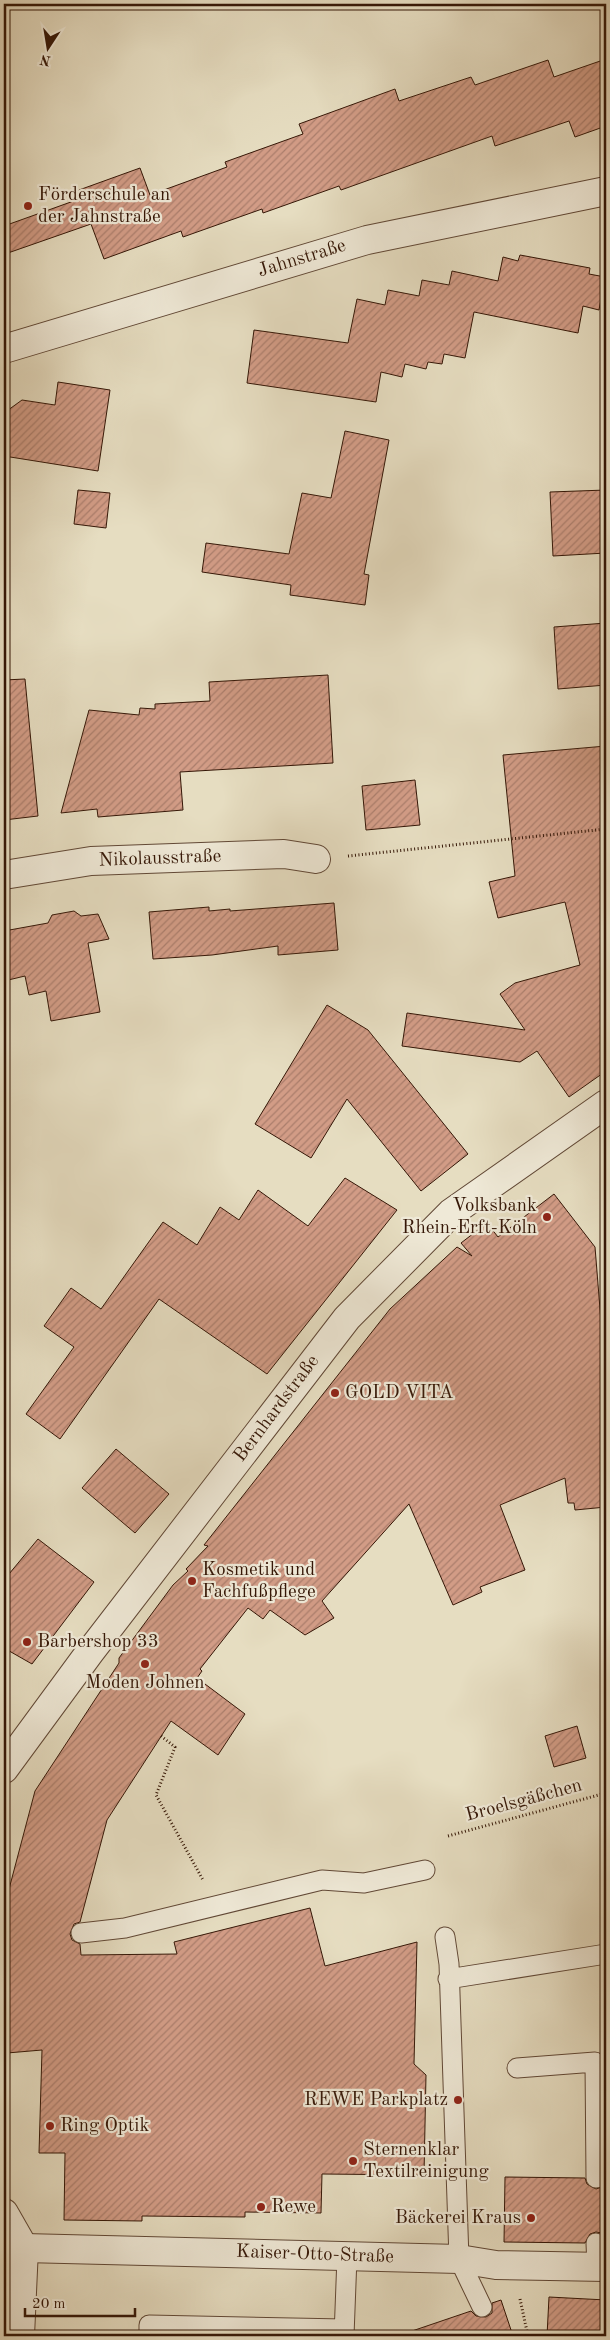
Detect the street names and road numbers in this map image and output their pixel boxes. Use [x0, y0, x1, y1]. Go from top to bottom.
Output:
street label: Jahnstraße [256, 237, 348, 281]
street label: Nikolausstraße [98, 847, 222, 871]
street label: Bernhardstraße [231, 1352, 323, 1466]
street label: Broelsgäßchen [464, 1776, 584, 1826]
street label: Kaiser-Otto-Straße [236, 2243, 394, 2267]

